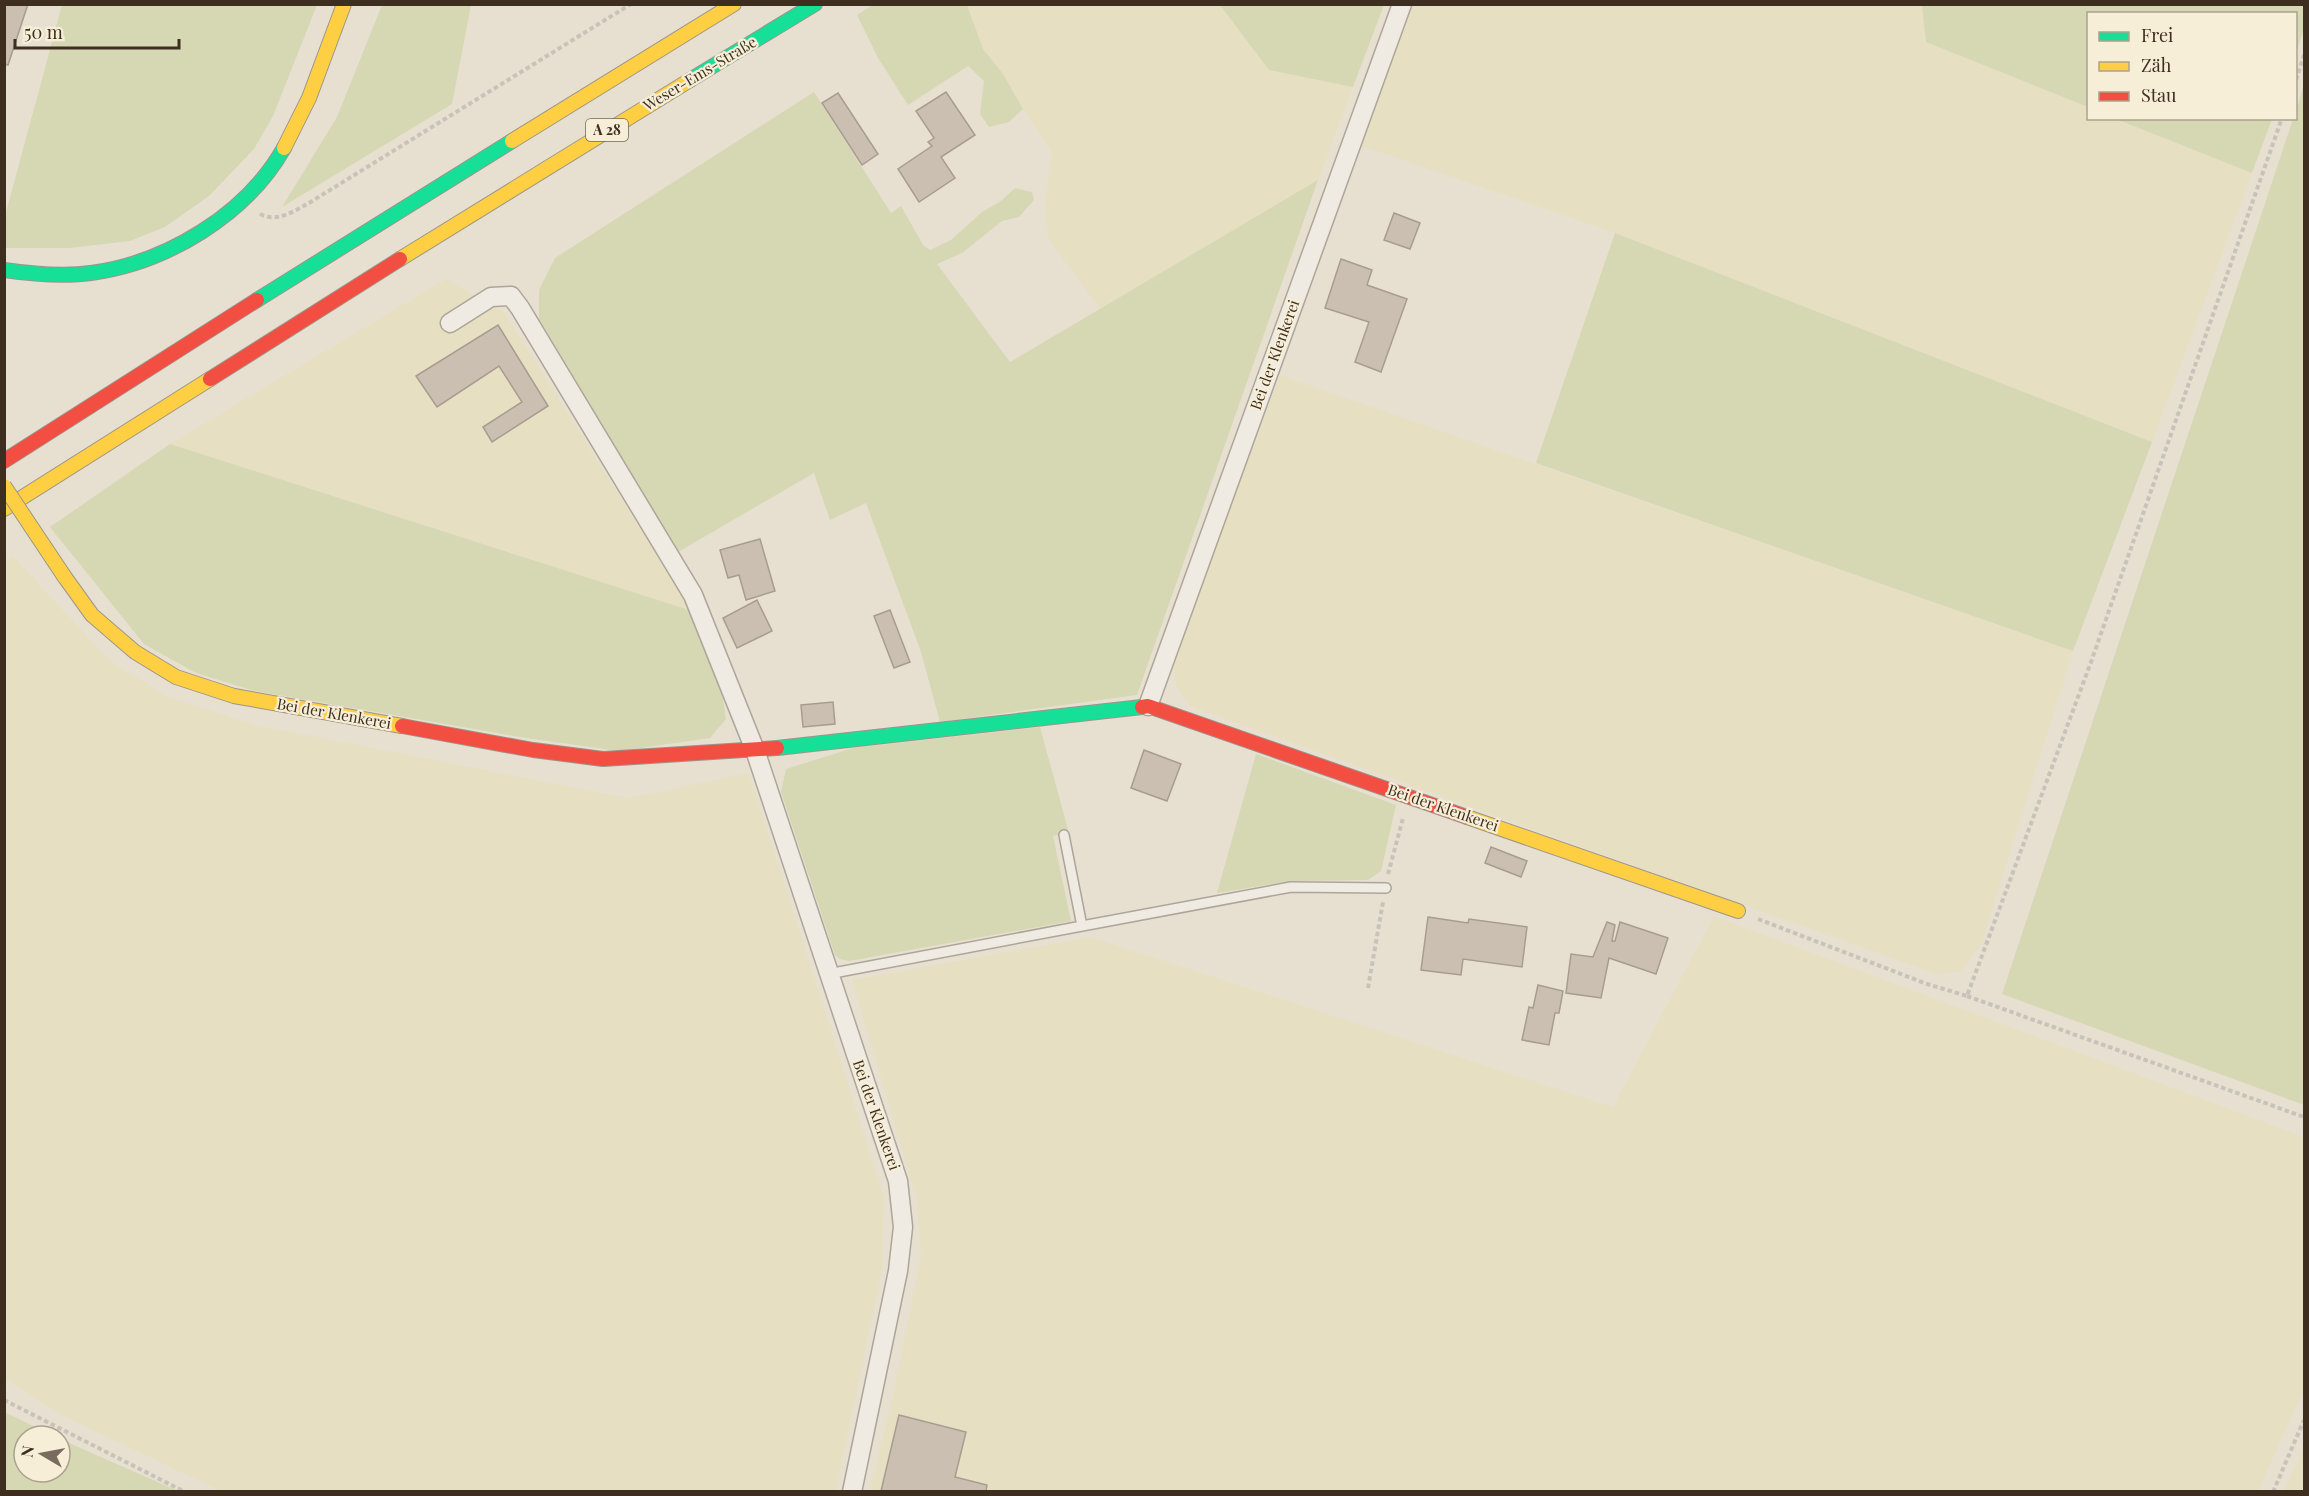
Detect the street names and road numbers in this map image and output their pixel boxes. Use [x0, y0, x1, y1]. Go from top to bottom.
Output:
street label: Weser-Ems-Straße [638, 31, 760, 115]
road number: A 28 [586, 119, 628, 141]
street label: Bei der Klenkerei [1245, 296, 1303, 412]
street label: Bei der Klenkerei [275, 693, 393, 733]
street label: Bei der Klenkerei [1385, 779, 1502, 836]
street label: Bei der Klenkerei [849, 1057, 905, 1173]

